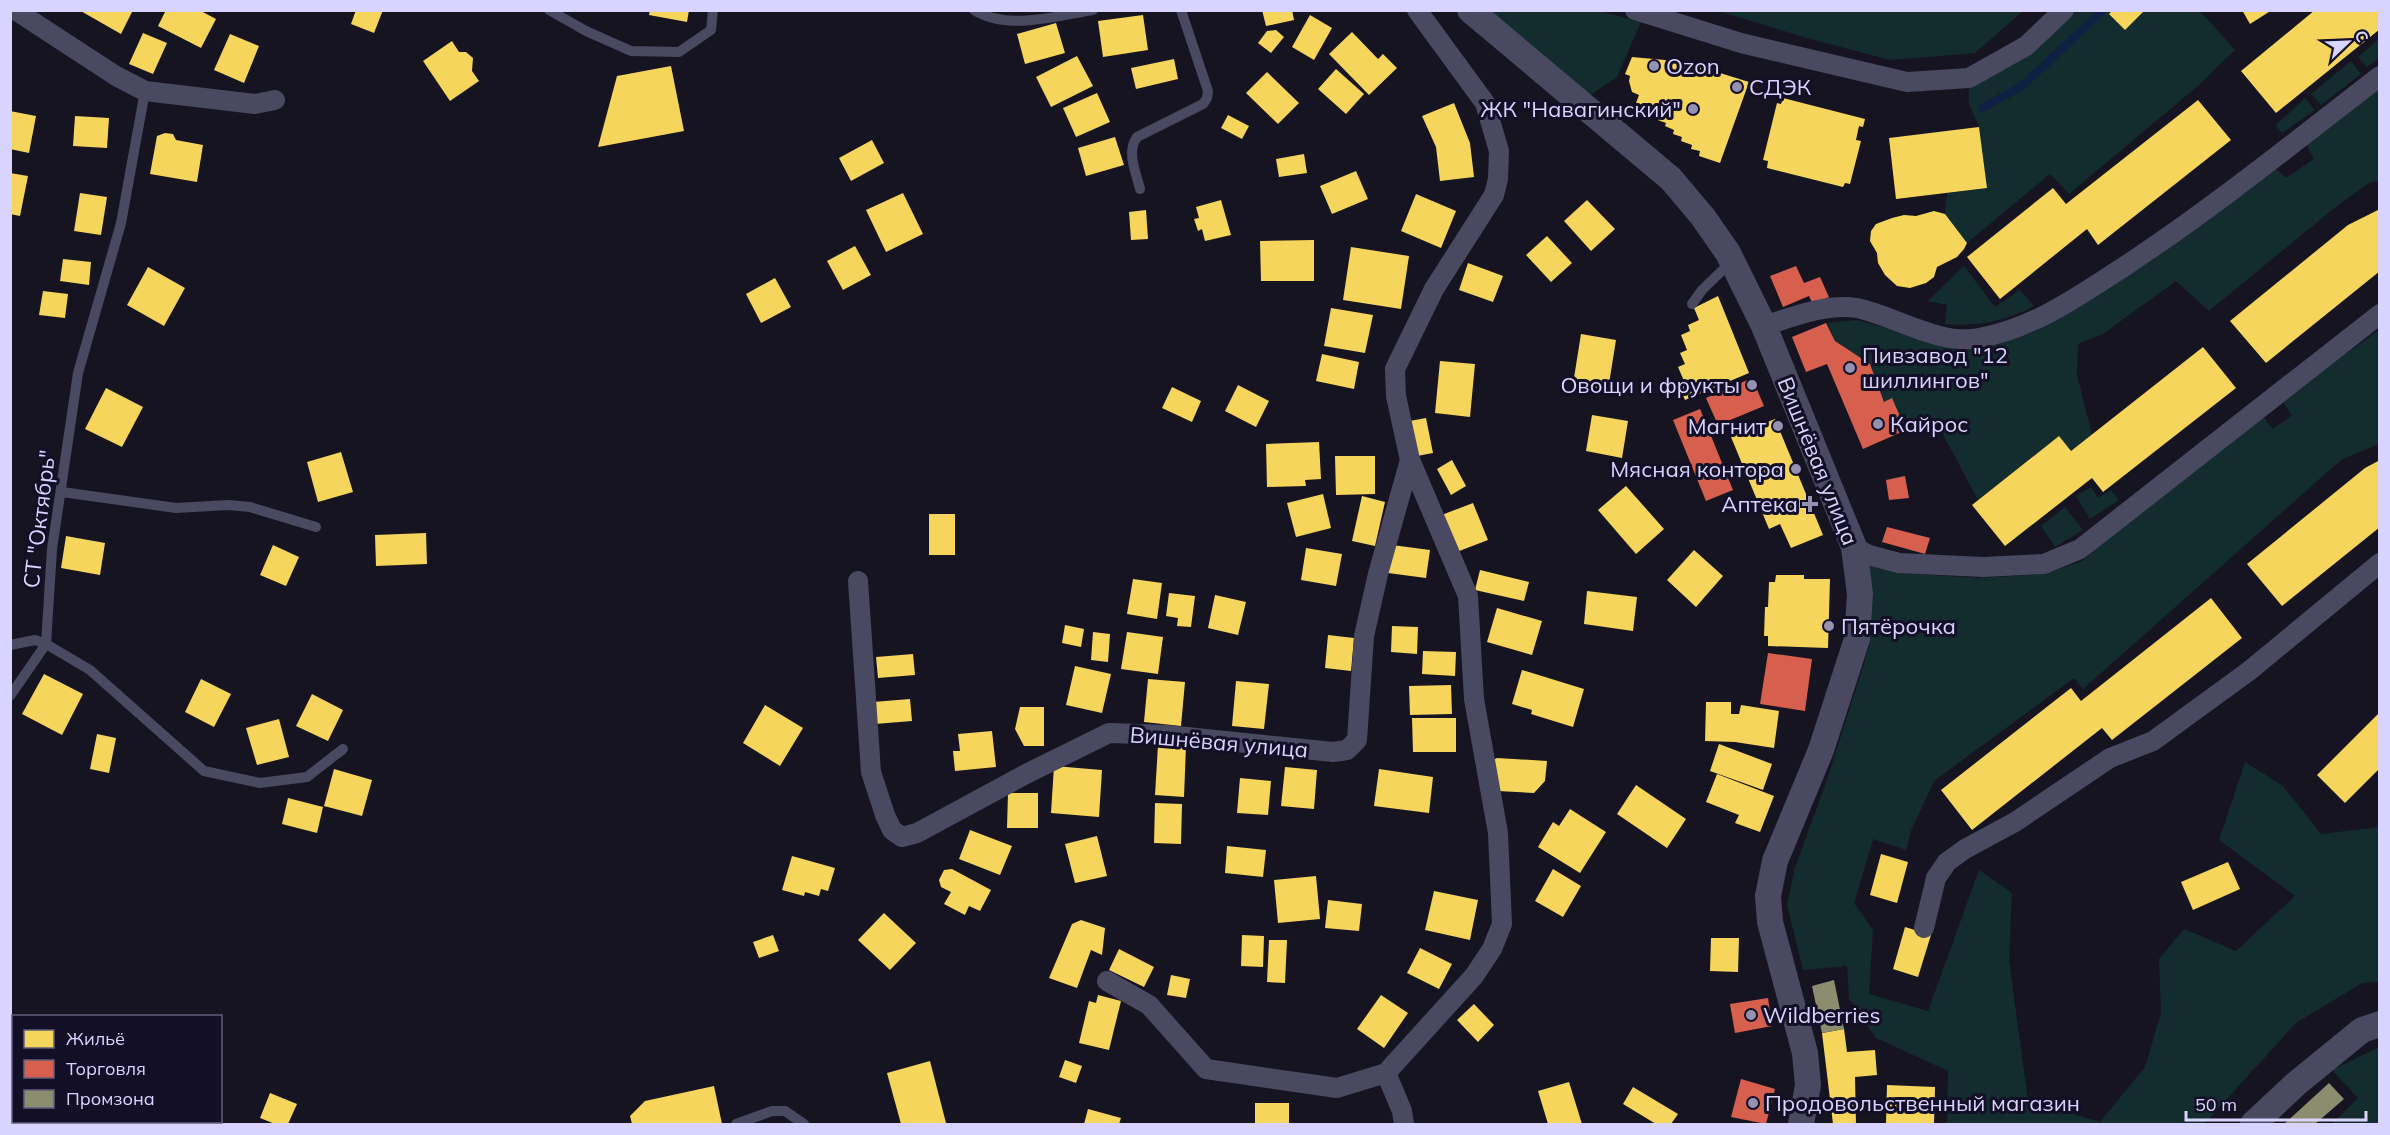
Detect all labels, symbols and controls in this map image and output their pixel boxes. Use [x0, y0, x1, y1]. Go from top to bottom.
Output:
north arrow [2318, 12, 2378, 72]
text: С [2350, 27, 2373, 45]
place label: Ozon [1666, 52, 1720, 80]
marker: Ozon [1647, 59, 1661, 73]
place label: СДЭК [1749, 73, 1812, 101]
marker: СДЭК [1730, 80, 1744, 94]
place label: ЖК "Навагинский" [1481, 95, 1681, 123]
marker: ЖК "Навагинский" [1686, 102, 1700, 116]
place label: Пивзавод "12 шиллингов" [1862, 341, 2008, 394]
marker: Пивзавод "12 шиллингов" [1843, 361, 1857, 375]
place label: Овощи и фрукты [1560, 371, 1740, 399]
street label: Вишнёвая улица [1771, 373, 1865, 549]
marker: Овощи и фрукты [1745, 378, 1759, 392]
place label: Кайрос [1890, 410, 1968, 438]
place label: Магнит [1688, 412, 1766, 440]
marker: Кайрос [1871, 417, 1885, 431]
marker: Магнит [1771, 419, 1785, 433]
street label: СТ "Октябрь" [17, 448, 61, 590]
place label: Мясная контора [1610, 455, 1784, 483]
marker: Мясная контора [1789, 462, 1803, 476]
place label: Аптека [1721, 490, 1798, 518]
marker: Аптека [1803, 497, 1817, 511]
place label: Пятёрочка [1841, 612, 1956, 640]
marker: Пятёрочка [1822, 619, 1836, 633]
street label: Вишнёвая улица [1129, 720, 1309, 764]
place label: Wildberries [1763, 1001, 1880, 1029]
marker: Wildberries [1744, 1008, 1758, 1022]
legend [12, 1015, 222, 1123]
text: Жильё [66, 1027, 125, 1050]
text: Торговля [66, 1057, 146, 1080]
scale bar [2186, 1084, 2366, 1122]
text: Промзона [66, 1087, 155, 1110]
place label: Продовольственный магазин [1765, 1089, 2080, 1117]
text: 50 m [2195, 1093, 2237, 1116]
marker: Продовольственный магазин [1746, 1096, 1760, 1110]

